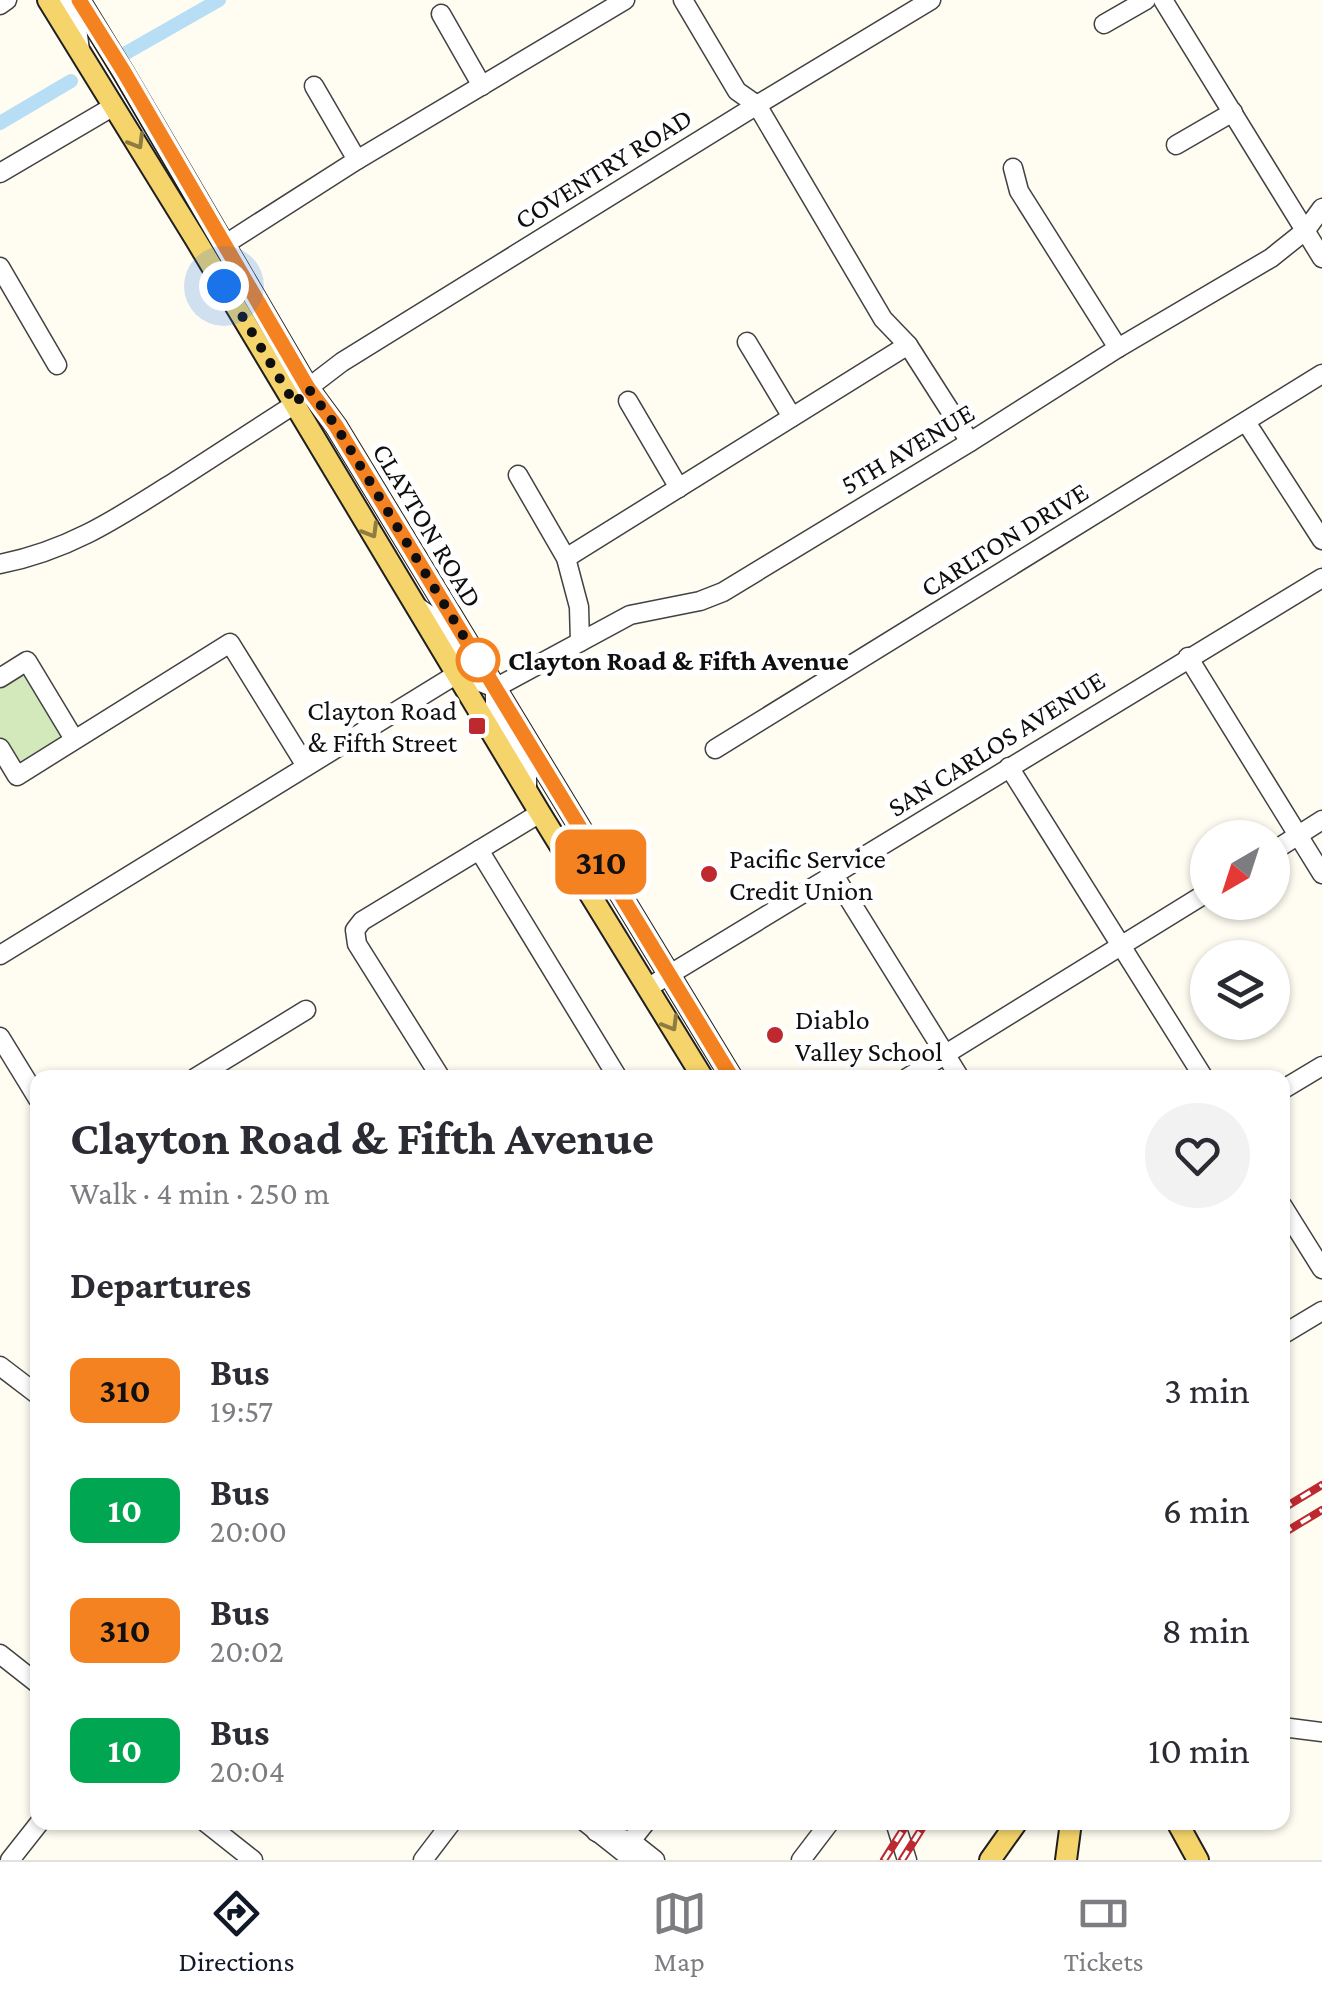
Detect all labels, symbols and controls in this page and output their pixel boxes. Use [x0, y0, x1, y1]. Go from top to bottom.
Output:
street label: COVENTRY ROAD [509, 102, 698, 235]
one-way arrow [124, 131, 143, 149]
your location [199, 261, 249, 311]
street label: 5TH AVENUE [835, 396, 980, 500]
street label: CLAYTON ROAD [366, 438, 489, 613]
street label: CARLTON DRIVE [915, 476, 1094, 603]
one-way arrow [359, 520, 378, 538]
marker: Clayton Road & Fifth Avenue [457, 639, 499, 681]
place label: Clayton Road & Fifth Avenue [508, 645, 849, 676]
street label: SAN CARLOS AVENUE [882, 664, 1110, 823]
place label: Clayton Road & Fifth Street [307, 695, 458, 758]
marker: Clayton Road & Fifth Street [466, 715, 488, 737]
north arrow [1190, 820, 1290, 920]
map controls [1190, 820, 1290, 1040]
line badge: 310 [544, 830, 658, 894]
text: 310 [575, 843, 627, 882]
place label: Pacific Service Credit Union [729, 843, 886, 906]
marker: Pacific Service Credit Union [698, 863, 720, 885]
button: layers [1190, 940, 1290, 1040]
place label: Diablo Valley School [795, 1004, 943, 1067]
one-way arrow [659, 1013, 678, 1031]
marker: Diablo Valley School [764, 1024, 786, 1046]
button: heart [1145, 1103, 1250, 1208]
text: Clayton Road & Fifth Avenue [70, 1111, 654, 1164]
text: Walk · 4 min · 250 m [70, 1175, 330, 1211]
text: Departures [70, 1264, 251, 1306]
text: Bus [210, 1351, 269, 1393]
text: 3 min [1164, 1369, 1250, 1411]
text: 310 [99, 1371, 151, 1410]
text: 19:57 [210, 1393, 273, 1429]
text: Bus [210, 1471, 269, 1513]
text: 6 min [1163, 1489, 1250, 1531]
text: 10 [108, 1491, 142, 1530]
text: 20:00 [210, 1513, 287, 1549]
text: Bus [210, 1591, 269, 1633]
text: 8 min [1162, 1609, 1250, 1651]
text: 310 [99, 1611, 151, 1650]
text: 20:02 [210, 1633, 284, 1669]
text: Bus [210, 1711, 269, 1753]
text: 10 min [1148, 1729, 1250, 1771]
text: 10 [108, 1731, 142, 1770]
text: 20:04 [210, 1753, 285, 1789]
tab: Directions [179, 1886, 294, 1977]
tab: Map [652, 1886, 707, 1977]
tab: Tickets [1064, 1886, 1143, 1977]

